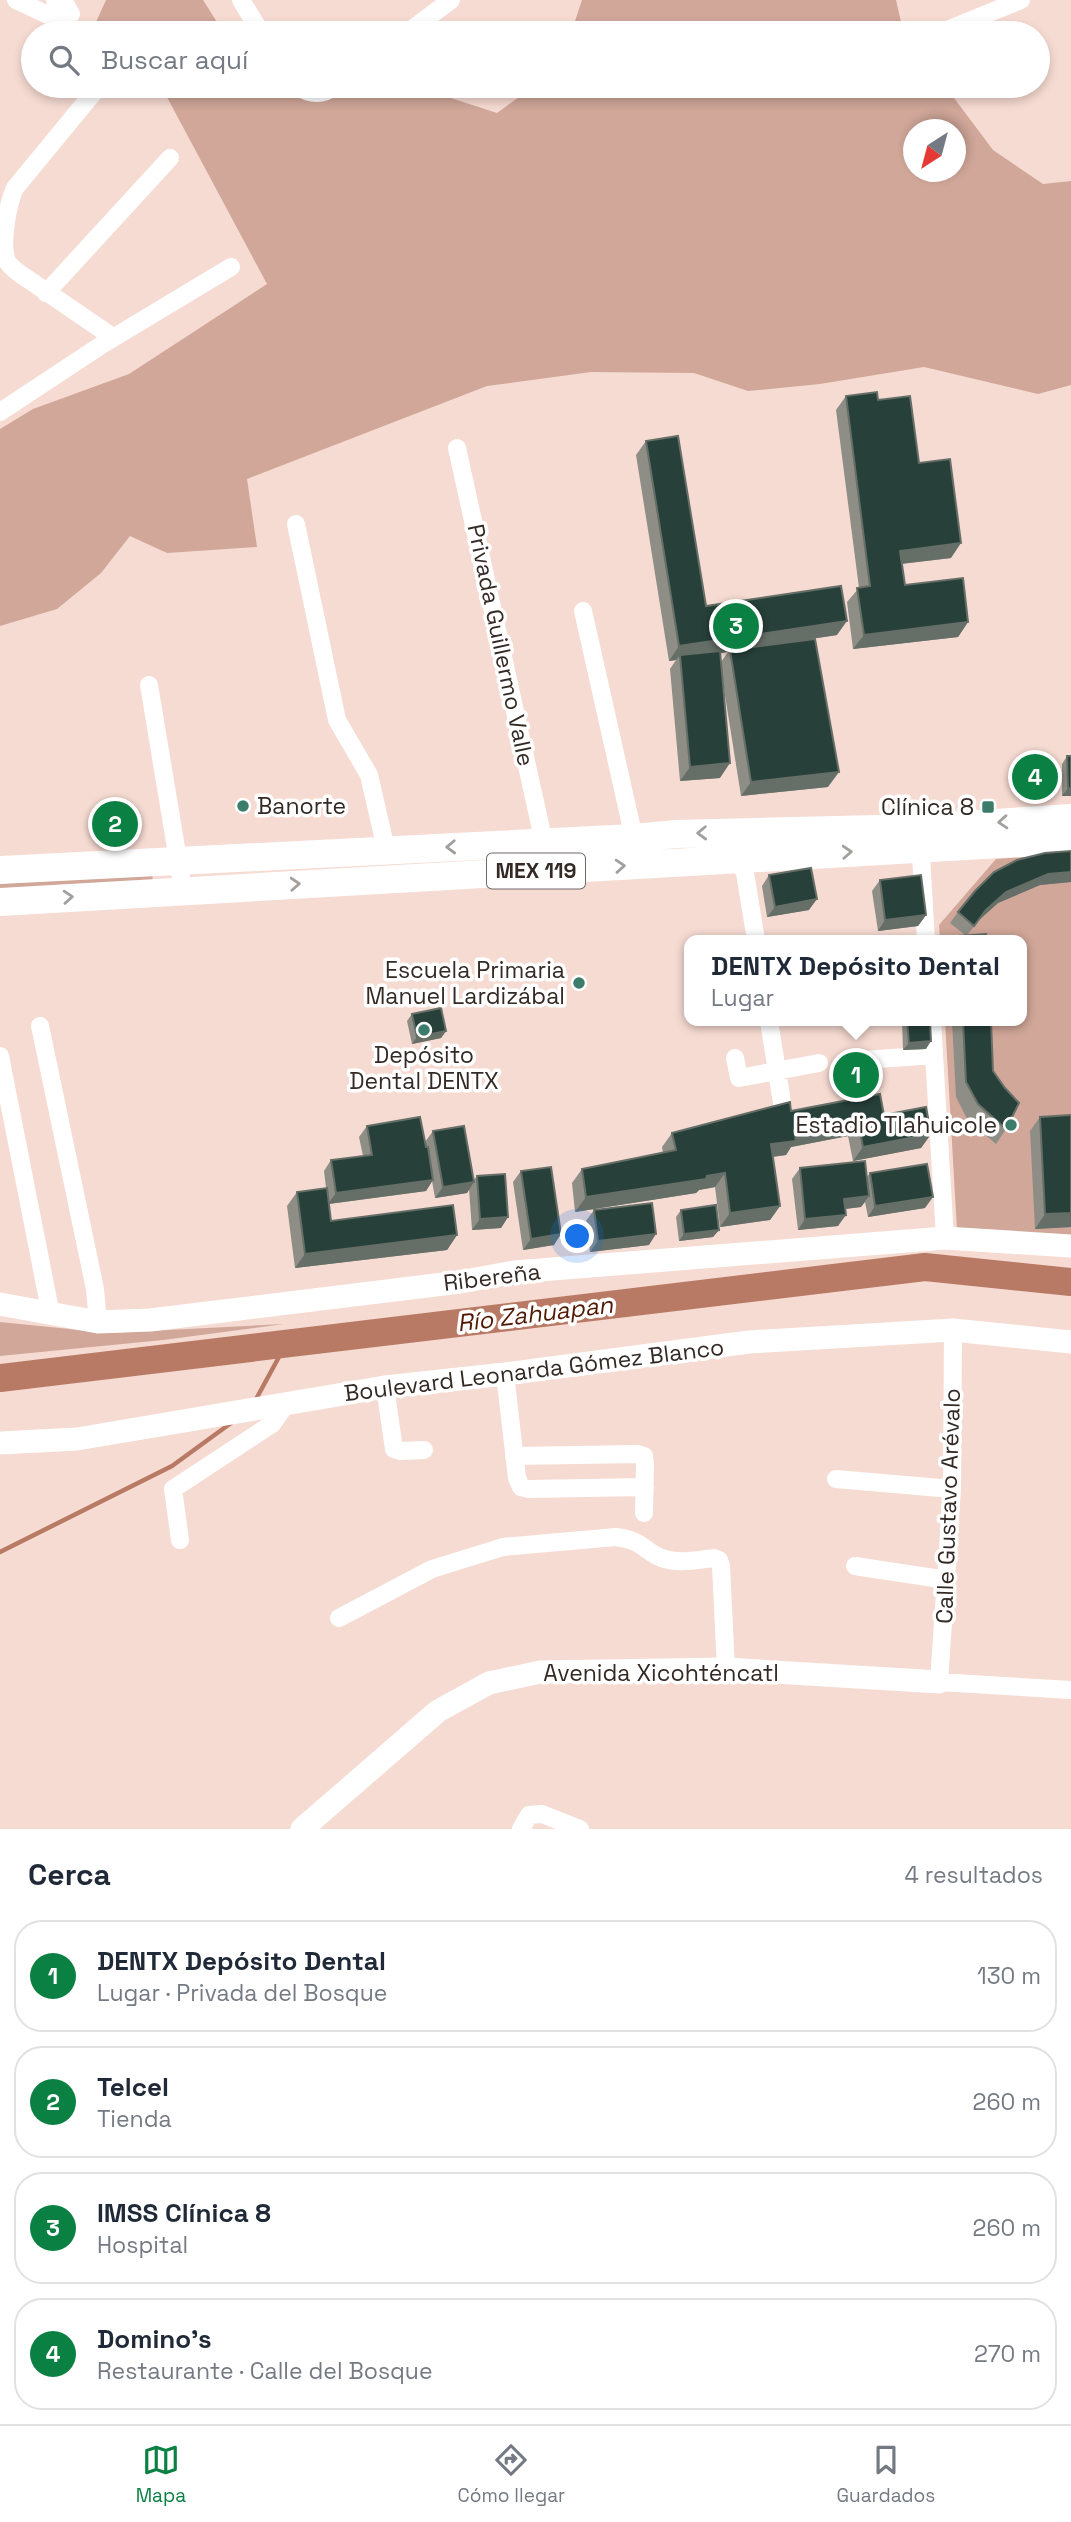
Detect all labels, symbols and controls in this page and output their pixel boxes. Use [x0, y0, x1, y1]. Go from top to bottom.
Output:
search box [21, 21, 1050, 98]
icon: search [45, 41, 83, 79]
text: Buscar aquí [101, 43, 248, 77]
north arrow [903, 119, 966, 182]
street label: Privada Guillermo Valle [461, 521, 541, 769]
pin: 3 [713, 600, 759, 652]
pin: 4 [1012, 751, 1058, 803]
place label: Banorte [257, 791, 346, 821]
place label: Clínica 8 [881, 792, 974, 822]
pin: 2 [92, 798, 138, 850]
marker: Banorte [235, 798, 251, 814]
marker: Clínica 8 [980, 799, 996, 815]
one-way arrow [997, 815, 1008, 830]
one-way arrow [696, 825, 707, 841]
one-way arrow [445, 839, 456, 854]
one-way arrow [842, 845, 853, 860]
road number: MEX 119 [487, 854, 585, 888]
one-way arrow [615, 859, 626, 874]
one-way arrow [290, 877, 301, 892]
one-way arrow [63, 890, 74, 905]
popup [684, 935, 1027, 1026]
text: DENTX Depósito Dental [711, 949, 1000, 983]
place label: Escuela Primaria Manuel Lardizábal [365, 955, 565, 1011]
marker: Escuela Primaria Manuel Lardizábal [571, 975, 587, 991]
text: Lugar [711, 983, 774, 1013]
marker: Depósito Dental DENTX [416, 1022, 432, 1038]
place label: Depósito Dental DENTX [349, 1040, 499, 1096]
pin: 1 [833, 1049, 879, 1101]
place label: Estadio Tlahuicole [796, 1110, 997, 1140]
marker: Estadio Tlahuicole [1003, 1117, 1019, 1133]
your location [560, 1219, 594, 1253]
street label: Ribereña [442, 1256, 542, 1298]
water label: Río Zahuapan [455, 1288, 616, 1338]
street label: Boulevard Leonarda Gómez Blanco [342, 1332, 726, 1408]
street label: Calle Gustavo Arévalo [929, 1388, 967, 1624]
street label: Avenida Xicohténcatl [543, 1658, 779, 1688]
text: Cerca [28, 1855, 111, 1894]
text: 4 resultados [904, 1860, 1043, 1890]
text: DENTX Depósito Dental [97, 1944, 386, 1978]
text: 1 [48, 1961, 58, 1991]
text: 130 m [977, 1961, 1041, 1991]
text: Lugar · Privada del Bosque [97, 1978, 387, 2008]
text: Telcel [97, 2070, 169, 2104]
text: 2 [46, 2087, 60, 2117]
text: 260 m [973, 2087, 1041, 2117]
text: Tienda [97, 2104, 172, 2134]
text: IMSS Clínica 8 [97, 2196, 271, 2230]
text: 3 [46, 2213, 60, 2243]
text: 260 m [973, 2213, 1041, 2243]
text: Hospital [97, 2230, 188, 2260]
text: Domino's [97, 2322, 212, 2356]
text: 4 [46, 2339, 60, 2369]
text: 270 m [974, 2339, 1041, 2369]
text: Restaurante · Calle del Bosque [97, 2356, 433, 2386]
tab: Mapa [136, 2441, 186, 2508]
tab: Cómo llegar [457, 2441, 565, 2508]
tab: Guardados [837, 2441, 935, 2508]

